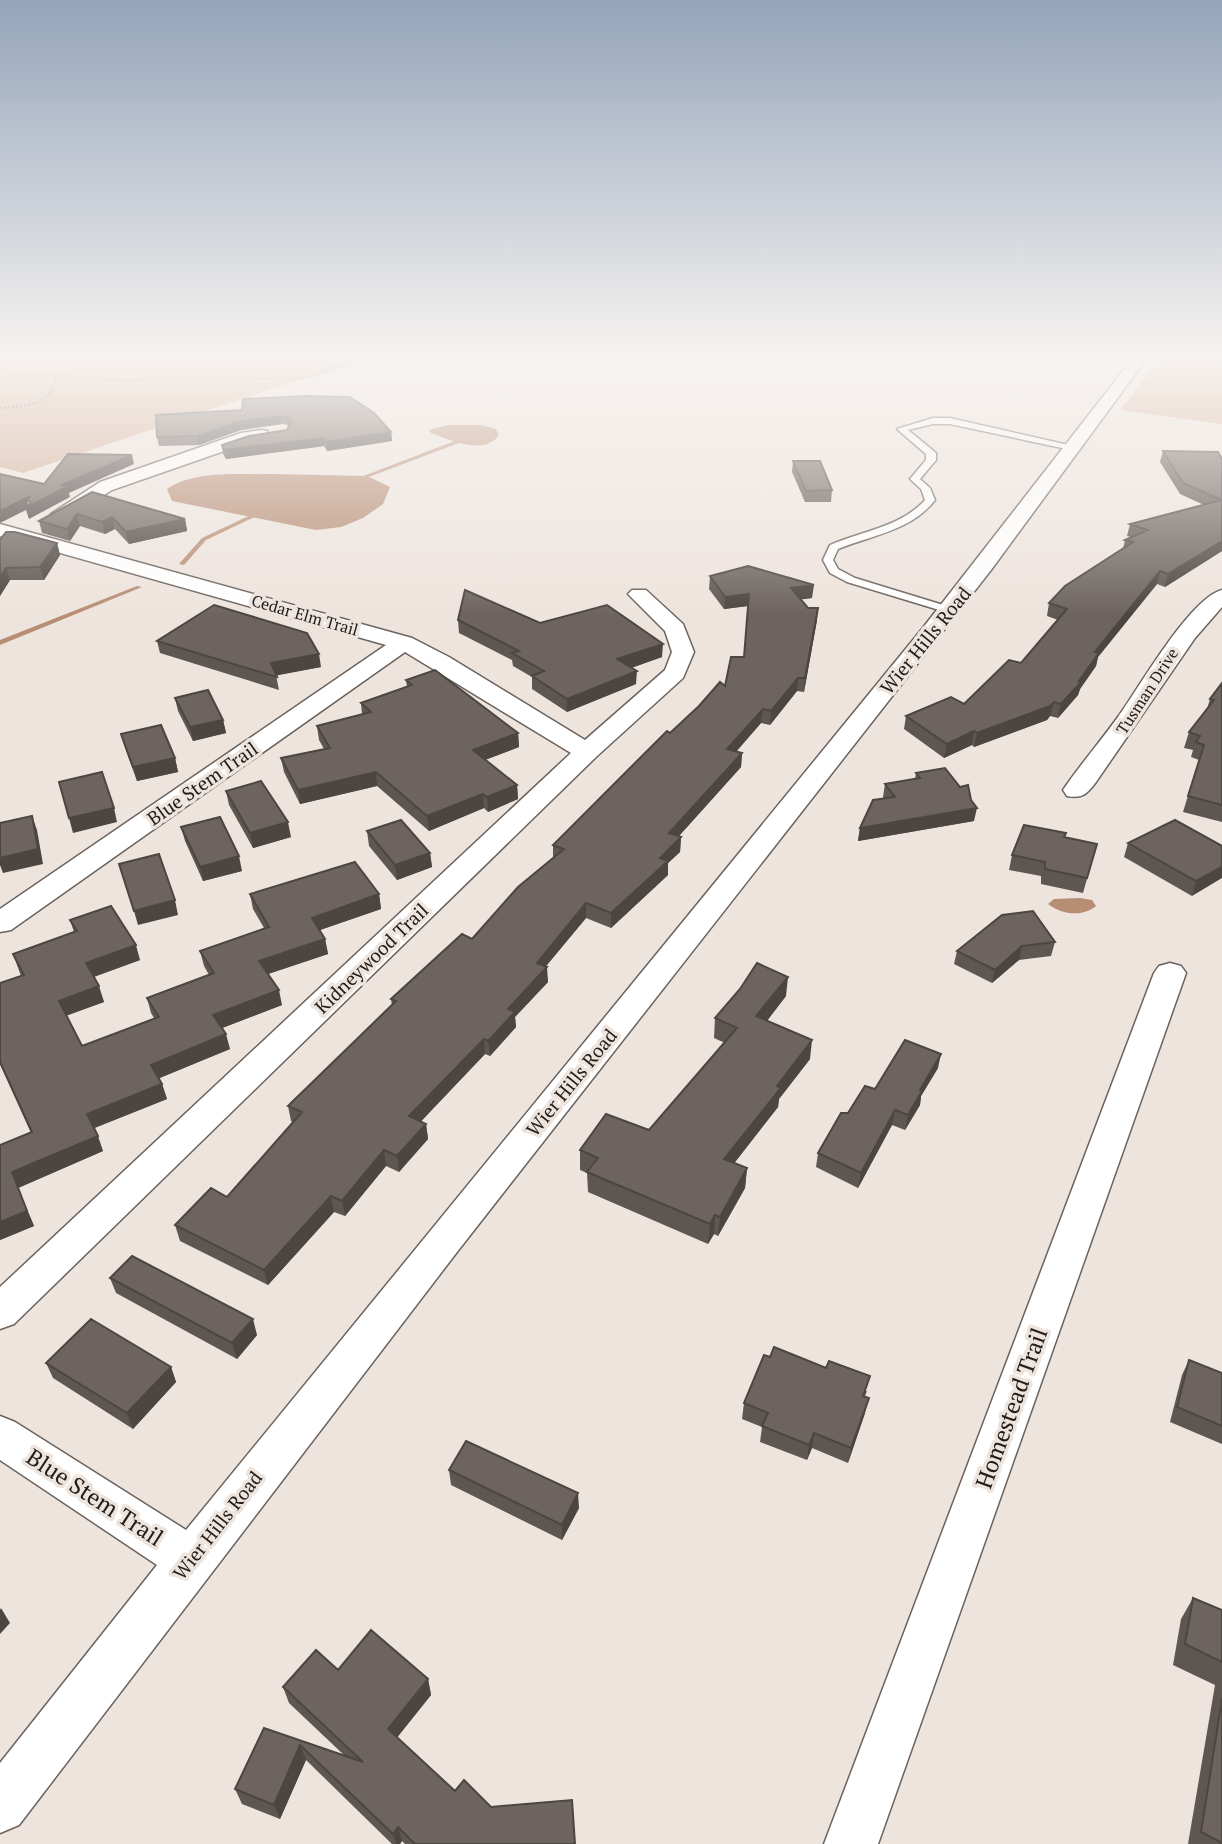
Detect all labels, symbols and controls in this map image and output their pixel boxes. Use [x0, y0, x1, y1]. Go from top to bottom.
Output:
street label: Wier Hills Road [874, 581, 976, 699]
street label: Cedar Elm Trail [249, 589, 361, 641]
street label: Tusman Drive [1111, 644, 1183, 738]
street label: Blue Stem Trail [142, 736, 262, 830]
street label: Kidneywood Trail [309, 897, 433, 1019]
street label: Wier Hills Road [520, 1023, 622, 1141]
street label: Homestead Trail [968, 1323, 1054, 1493]
street label: Blue Stem Trail [21, 1441, 169, 1553]
street label: Wier Hills Road [167, 1465, 268, 1584]

